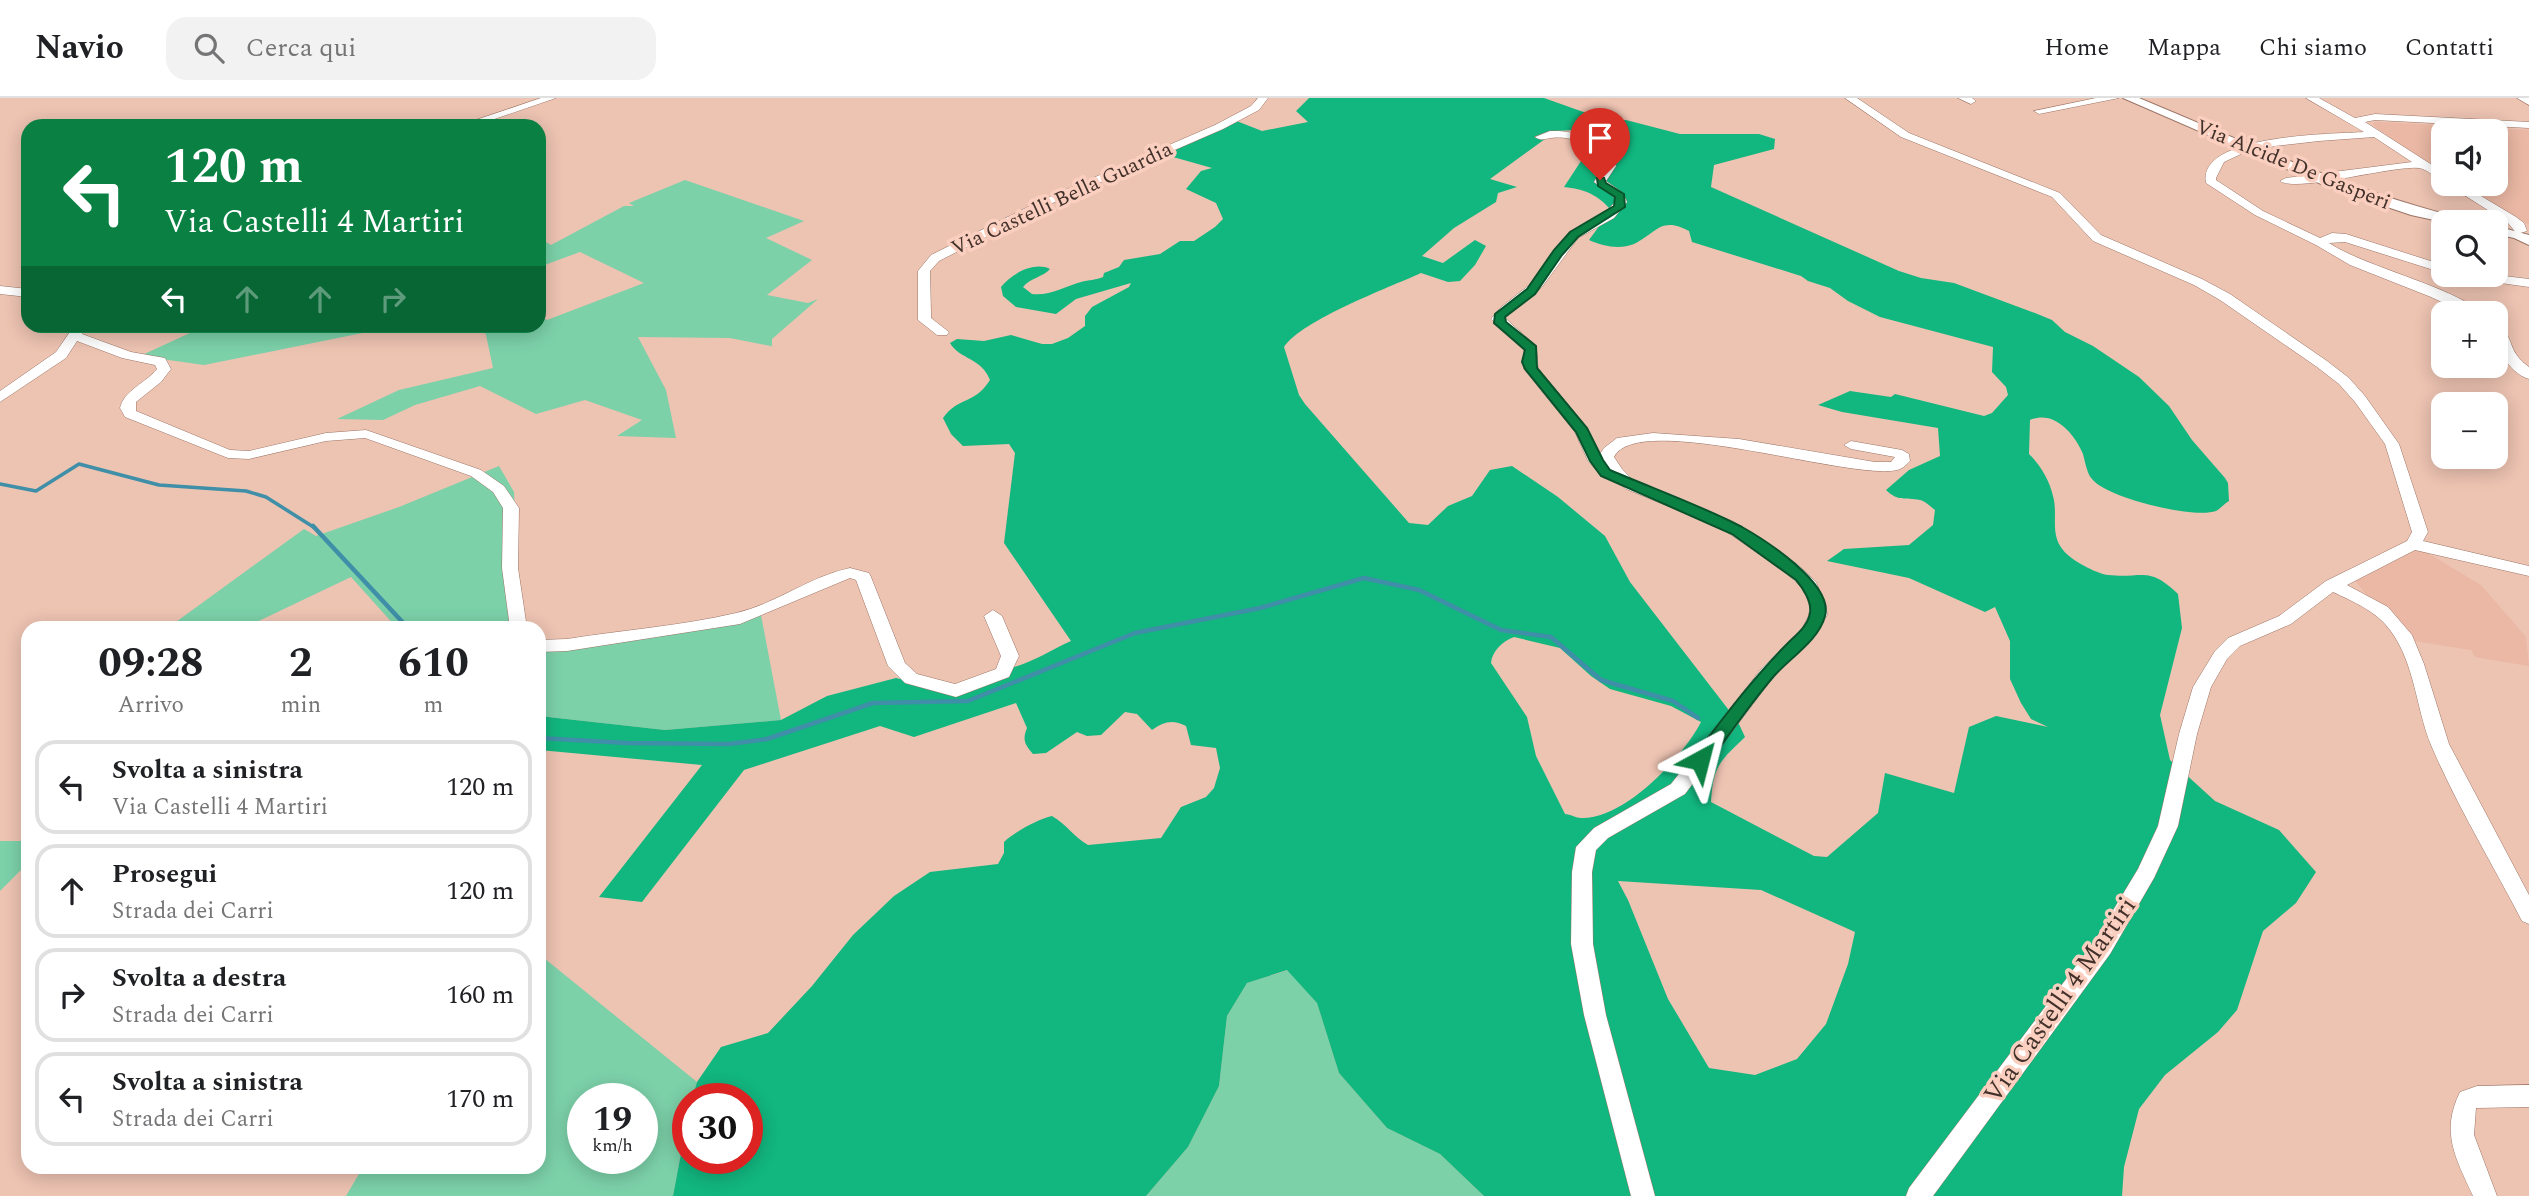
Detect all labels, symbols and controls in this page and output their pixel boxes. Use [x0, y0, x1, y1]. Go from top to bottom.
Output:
search box [166, 17, 656, 80]
text: Navio [35, 23, 124, 73]
text: Cerca qui [246, 28, 356, 68]
icon: search [190, 29, 228, 67]
text: Home [2044, 30, 2109, 66]
text: Mappa [2147, 30, 2221, 66]
text: Chi siamo [2259, 30, 2367, 66]
text: Contatti [2405, 30, 2494, 66]
pin [1570, 108, 1630, 180]
street label: Via Alcide De Gasperi [2191, 111, 2395, 219]
icon: arrive [1581, 119, 1619, 157]
map controls [2431, 119, 2508, 469]
button: sound [2431, 119, 2508, 196]
text: 120 m [164, 130, 303, 205]
street label: Via Castelli Bella Guardia [946, 133, 1179, 264]
icon: left [49, 147, 140, 238]
text: Via Castelli 4 Martiri [164, 198, 464, 247]
button: search [2431, 210, 2508, 287]
icon: left [155, 280, 193, 318]
icon: ahead [228, 280, 266, 318]
icon: ahead [301, 280, 339, 318]
icon: right [374, 280, 412, 318]
button: + [2431, 301, 2508, 378]
button: − [2431, 392, 2508, 469]
text: 09:28 [98, 632, 204, 695]
text: 2 [289, 632, 313, 695]
text: 610 [398, 632, 469, 695]
text: Arrivo [118, 688, 184, 723]
text: min [281, 688, 321, 723]
text: m [424, 688, 443, 723]
position arrow [1663, 723, 1737, 797]
text: Svolta a sinistra [112, 750, 303, 790]
text: 120 m [446, 767, 514, 807]
icon: left [53, 768, 91, 806]
text: Via Castelli 4 Martiri [112, 790, 328, 825]
text: Prosegui [112, 854, 217, 894]
text: 120 m [446, 871, 514, 911]
icon: ahead [53, 872, 91, 910]
street label: Via Castelli 4 Martiri [1974, 889, 2146, 1111]
text: Strada dei Carri [112, 894, 274, 929]
text: Svolta a destra [112, 958, 286, 998]
text: 160 m [446, 975, 514, 1015]
icon: right [53, 976, 91, 1014]
text: Strada dei Carri [112, 998, 274, 1033]
text: Svolta a sinistra [112, 1062, 303, 1102]
text: 170 m [446, 1079, 514, 1119]
icon: left [53, 1080, 91, 1118]
speed limit sign: 30 [672, 1083, 763, 1174]
text: 19 [593, 1093, 632, 1146]
text: Strada dei Carri [112, 1102, 274, 1137]
text: km/h [592, 1132, 633, 1159]

